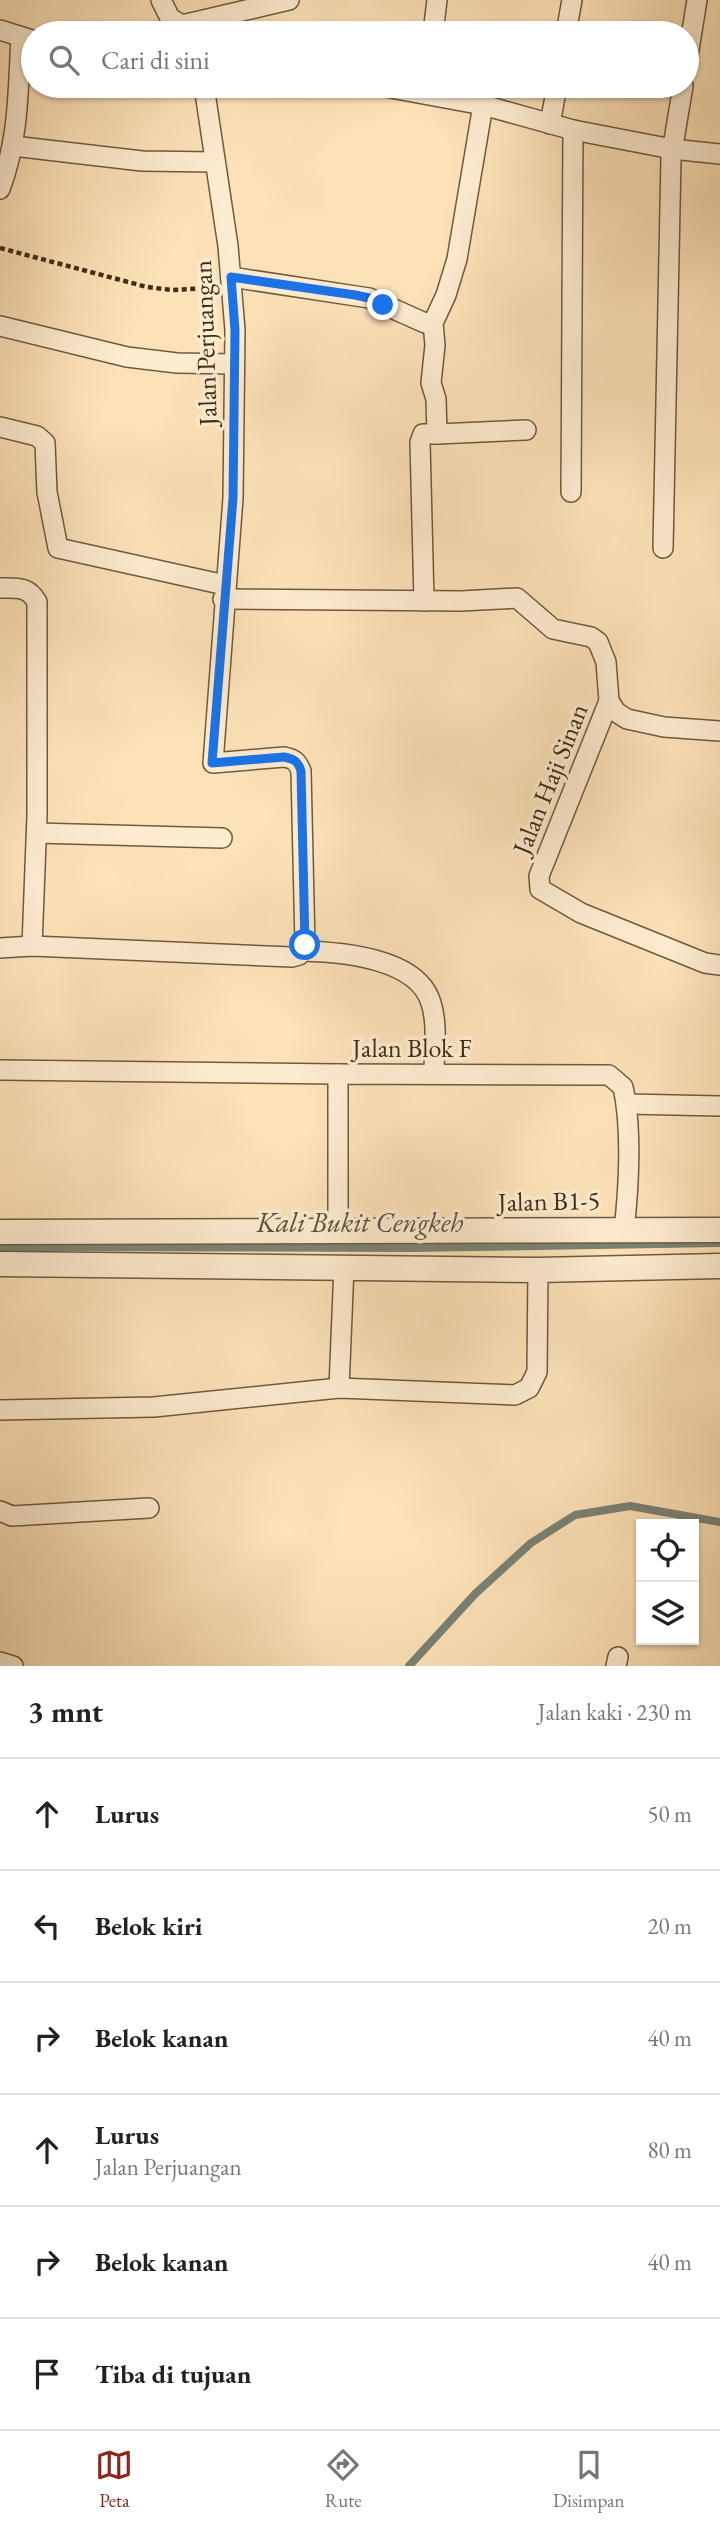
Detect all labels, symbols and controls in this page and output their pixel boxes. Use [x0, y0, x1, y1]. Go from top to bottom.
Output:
search box [21, 21, 699, 98]
icon: search [45, 41, 83, 79]
text: Cari di sini [101, 43, 210, 77]
street label: Jalan Perjuangan [185, 259, 225, 428]
route end [367, 289, 398, 320]
street label: Jalan Haji Sinan [504, 698, 596, 861]
route start [289, 929, 320, 960]
street label: Jalan Blok F [350, 1031, 472, 1065]
street label: Jalan B1-5 [496, 1183, 600, 1219]
water label: Kali Bukit Cengkeh [255, 1204, 464, 1240]
map controls [636, 1519, 699, 1645]
button: locate [636, 1519, 699, 1582]
button: layers [636, 1582, 699, 1645]
text: 3 mnt [28, 1692, 103, 1731]
text: Jalan kaki · 230 m [538, 1697, 692, 1727]
icon: ahead [28, 1795, 66, 1833]
text: Lurus [95, 1797, 159, 1831]
text: 50 m [647, 1799, 692, 1829]
icon: left [28, 1907, 66, 1945]
text: Belok kiri [95, 1909, 202, 1943]
text: 20 m [647, 1911, 692, 1941]
icon: right [28, 2019, 66, 2057]
text: Belok kanan [95, 2021, 229, 2055]
text: 40 m [647, 2023, 692, 2053]
text: Lurus [95, 2118, 159, 2152]
icon: ahead [28, 2131, 66, 2169]
text: 80 m [647, 2135, 692, 2165]
text: Jalan Perjuangan [95, 2152, 242, 2182]
icon: right [28, 2243, 66, 2281]
text: Belok kanan [95, 2245, 229, 2279]
text: 40 m [647, 2247, 692, 2277]
icon: arrive [28, 2355, 66, 2393]
text: Tiba di tujuan [95, 2357, 251, 2391]
tab: Peta [95, 2446, 133, 2513]
tab: Rute [324, 2446, 362, 2513]
tab: Disimpan [553, 2446, 625, 2513]

